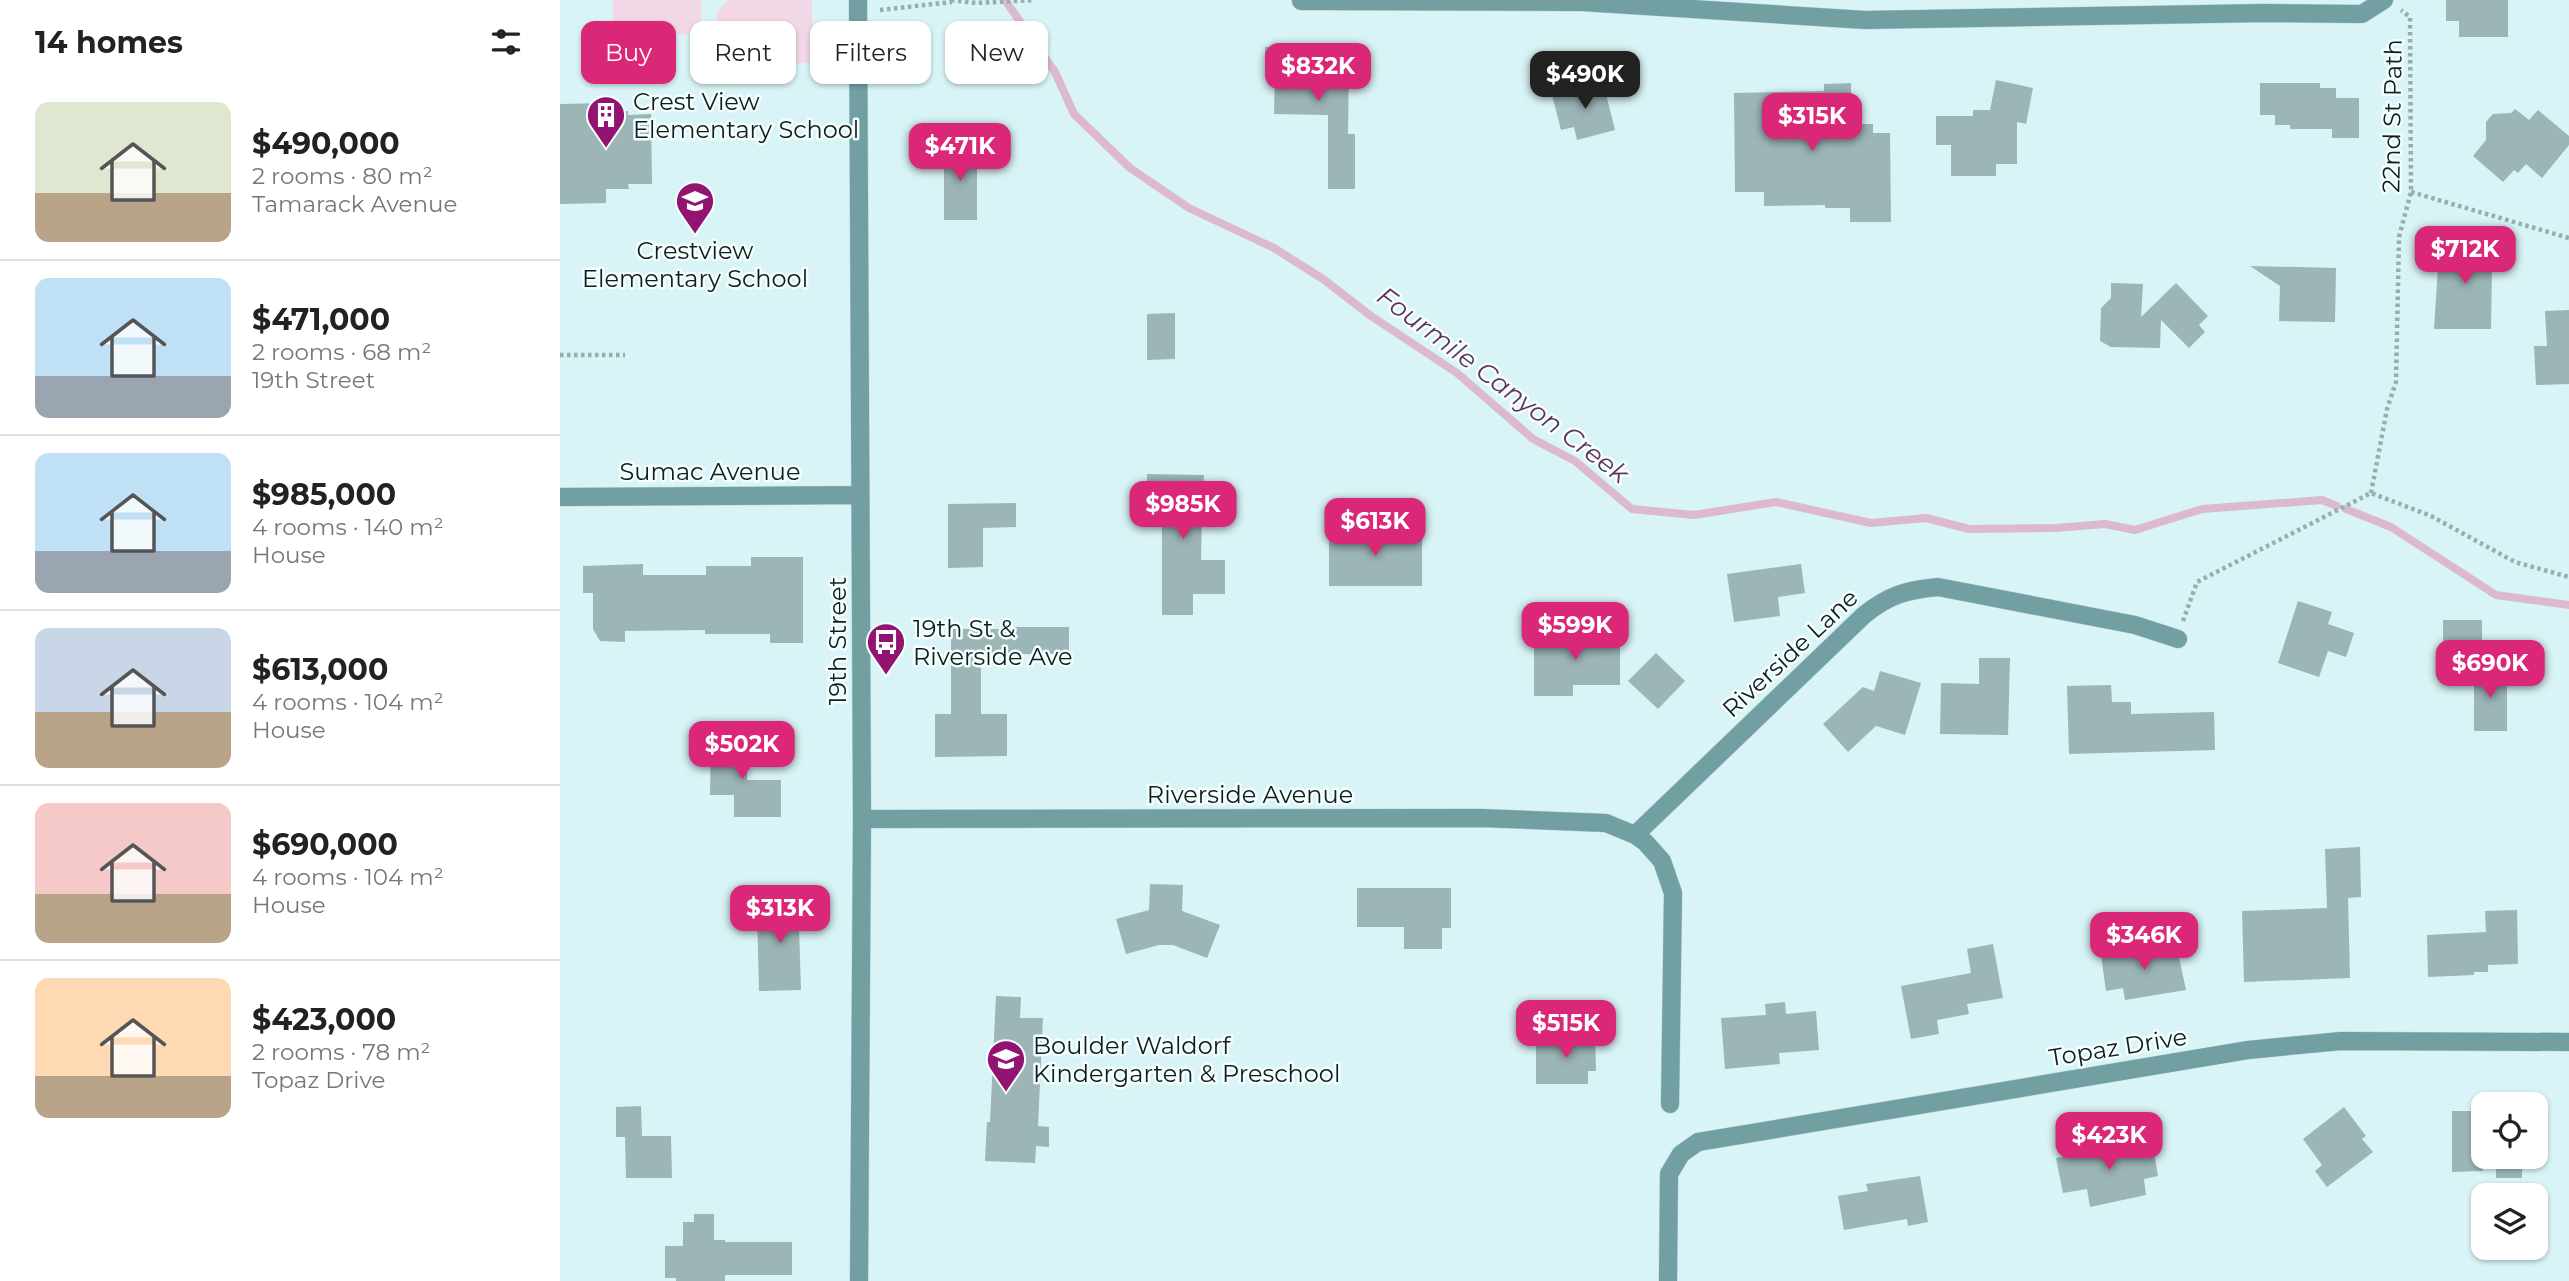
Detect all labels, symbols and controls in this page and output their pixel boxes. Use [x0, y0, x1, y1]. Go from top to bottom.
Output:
chip: Buy [581, 21, 676, 84]
chip: Rent [690, 21, 796, 84]
chip: Filters [810, 21, 931, 84]
chip: New [945, 21, 1048, 84]
icon: filters [487, 23, 525, 61]
text: 14 homes [35, 24, 183, 61]
street label: 22nd St Path [2376, 39, 2408, 193]
pin: $832K [1269, 43, 1367, 103]
text: $832K [1281, 52, 1355, 80]
pin: $490K [1536, 52, 1634, 111]
text: $490K [1546, 60, 1624, 88]
place label: Crest View Elementary School [633, 87, 859, 144]
building icon: Crest View Elementary School [585, 94, 627, 149]
pin: $315K [1763, 94, 1861, 153]
text: $315K [1778, 102, 1846, 130]
pin: $471K [911, 124, 1009, 183]
text: $490,000 [252, 125, 400, 162]
icon: home [91, 130, 175, 214]
text: $471K [925, 132, 995, 160]
text: 2 rooms · 80 m² [252, 162, 433, 190]
school or university icon: Crestview Elementary School [674, 180, 716, 235]
text: Tamarack Avenue [252, 190, 457, 218]
pin: $712K [2416, 226, 2514, 286]
text: $712K [2431, 235, 2499, 263]
place label: Crestview Elementary School [582, 236, 808, 293]
water label: Fourmile Canyon Creek [1371, 280, 1636, 491]
text: $471,000 [252, 301, 390, 338]
icon: home [91, 306, 175, 390]
text: 2 rooms · 68 m² [252, 338, 431, 366]
text: 19th Street [252, 366, 375, 394]
street label: Sumac Avenue [620, 457, 800, 486]
text: $985,000 [252, 476, 396, 513]
icon: home [91, 481, 175, 565]
pin: $985K [1134, 482, 1232, 541]
text: $985K [1146, 490, 1220, 518]
pin: $613K [1326, 498, 1424, 558]
text: $613K [1341, 507, 1409, 535]
text: 4 rooms · 140 m² [252, 513, 444, 541]
text: House [252, 541, 326, 569]
street label: 19th Street [823, 577, 852, 705]
street label: Riverside Lane [1716, 583, 1864, 723]
pin: $599K [1526, 602, 1624, 662]
text: $599K [1538, 611, 1612, 639]
place label: 19th St & Riverside Ave [913, 614, 1072, 671]
bus stop icon: 19th St & Riverside Ave [865, 621, 907, 676]
pin: $690K [2441, 640, 2539, 700]
text: $690K [2452, 649, 2528, 677]
text: $613,000 [252, 651, 388, 688]
icon: home [91, 656, 175, 740]
text: 4 rooms · 104 m² [252, 688, 444, 716]
text: House [252, 716, 326, 744]
pin: $502K [693, 722, 791, 781]
text: $502K [705, 730, 779, 758]
street label: Riverside Avenue [1147, 780, 1353, 809]
text: $690,000 [252, 826, 398, 863]
icon: home [91, 831, 175, 915]
text: 4 rooms · 104 m² [252, 863, 444, 891]
pin: $313K [731, 886, 829, 945]
text: House [252, 891, 326, 919]
text: $313K [746, 894, 814, 922]
pin: $346K [2095, 912, 2193, 972]
text: $346K [2106, 921, 2182, 949]
pin: $515K [1517, 1000, 1615, 1060]
text: $423,000 [252, 1001, 396, 1038]
icon: home [91, 1006, 175, 1090]
text: $515K [1532, 1009, 1600, 1037]
street label: Topaz Drive [2047, 1022, 2189, 1072]
place label: Boulder Waldorf Kindergarten & Preschool [1033, 1031, 1340, 1088]
text: 2 rooms · 78 m² [252, 1038, 430, 1066]
school or university icon: Boulder Waldorf Kindergarten & Preschool [985, 1038, 1027, 1093]
text: Topaz Drive [252, 1066, 385, 1094]
map controls [2471, 1092, 2548, 1260]
button: locate [2471, 1092, 2548, 1169]
pin: $423K [2060, 1112, 2158, 1172]
text: $423K [2072, 1121, 2146, 1149]
button: layers [2471, 1183, 2548, 1260]

